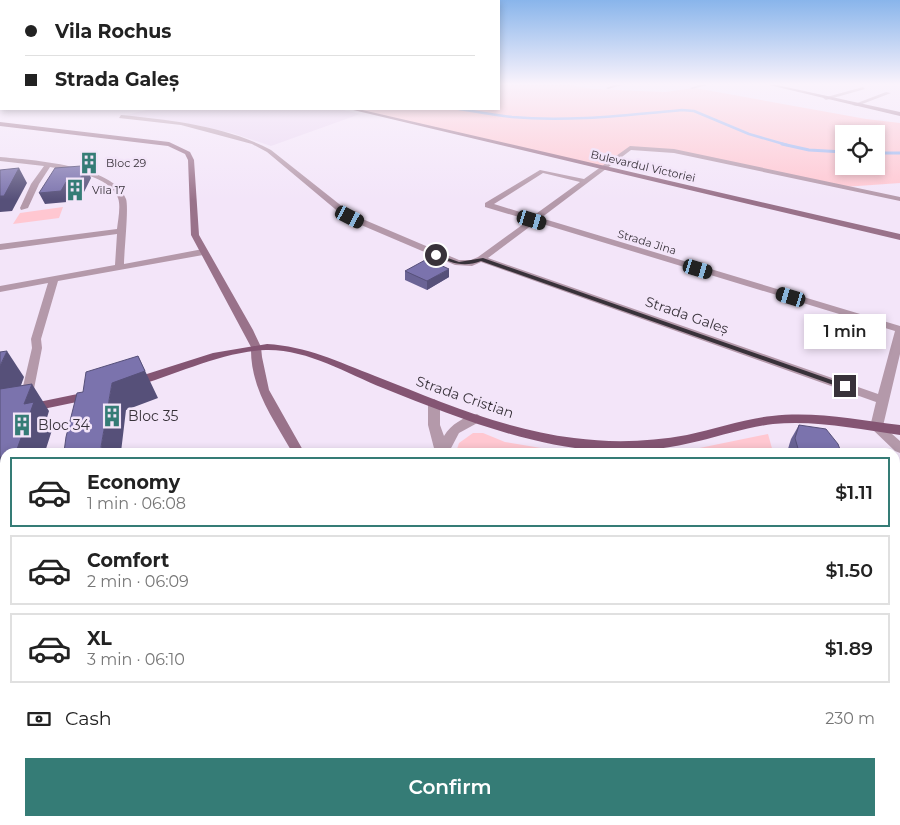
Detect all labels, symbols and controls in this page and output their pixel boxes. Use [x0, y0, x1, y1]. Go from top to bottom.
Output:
text: Vila Rochus [55, 20, 171, 43]
text: Strada Galeș [55, 68, 179, 91]
map controls [835, 125, 885, 175]
button: locate [835, 125, 885, 175]
street label: Bulevardul Victoriei [589, 147, 697, 185]
building icon: Bloc 29 [76, 150, 102, 176]
place label: Bloc 29 [106, 156, 146, 170]
building icon: Vila 17 [62, 177, 88, 203]
place label: Vila 17 [92, 183, 125, 197]
car [333, 204, 366, 230]
car [515, 208, 548, 232]
street label: Strada Jina [616, 226, 678, 258]
route start [425, 244, 447, 266]
car [681, 257, 714, 281]
car [774, 285, 807, 309]
street label: Strada Galeș [643, 292, 731, 339]
callout: 1 min [804, 314, 886, 348]
text: 1 min [824, 322, 866, 341]
street label: Strada Cristian [414, 372, 516, 422]
route end [834, 375, 856, 397]
building icon: Bloc 35 [99, 403, 125, 429]
place label: Bloc 35 [128, 407, 178, 425]
building icon: Bloc 34 [9, 412, 35, 438]
place label: Bloc 34 [38, 416, 91, 434]
icon: car [27, 470, 72, 515]
text: Economy [87, 471, 180, 494]
text: $1.11 [835, 481, 873, 504]
text: 1 min · 06:08 [87, 494, 186, 513]
icon: car [27, 548, 72, 593]
text: Comfort [87, 549, 169, 572]
text: $1.50 [825, 559, 873, 582]
text: 2 min · 06:09 [87, 572, 189, 591]
icon: car [27, 626, 72, 671]
text: XL [87, 627, 112, 650]
text: $1.89 [825, 637, 873, 660]
text: 3 min · 06:10 [87, 650, 185, 669]
icon: cash [25, 705, 53, 733]
text: Cash [65, 707, 112, 730]
text: 230 m [825, 709, 875, 728]
button: Confirm [25, 758, 875, 816]

